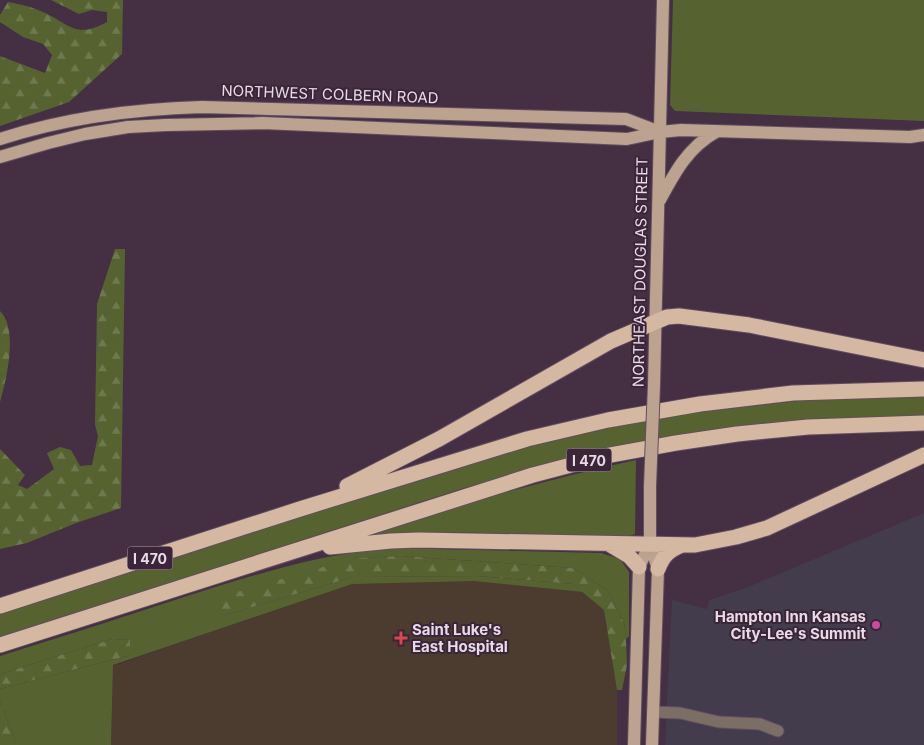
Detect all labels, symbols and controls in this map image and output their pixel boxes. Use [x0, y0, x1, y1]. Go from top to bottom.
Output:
street label: NORTHWEST COLBERN ROAD [221, 81, 439, 107]
street label: NORTHEAST DOUGLAS STREET [628, 157, 652, 387]
road number: I 470 [566, 448, 612, 472]
road number: I 470 [128, 546, 172, 570]
place label: Hampton Inn Kansas City-Lee's Summit [715, 607, 866, 643]
marker: Hampton Inn Kansas City-Lee's Summit [870, 619, 882, 631]
place label: Saint Luke's East Hospital [412, 620, 508, 656]
marker: Saint Luke's East Hospital [394, 631, 408, 645]

